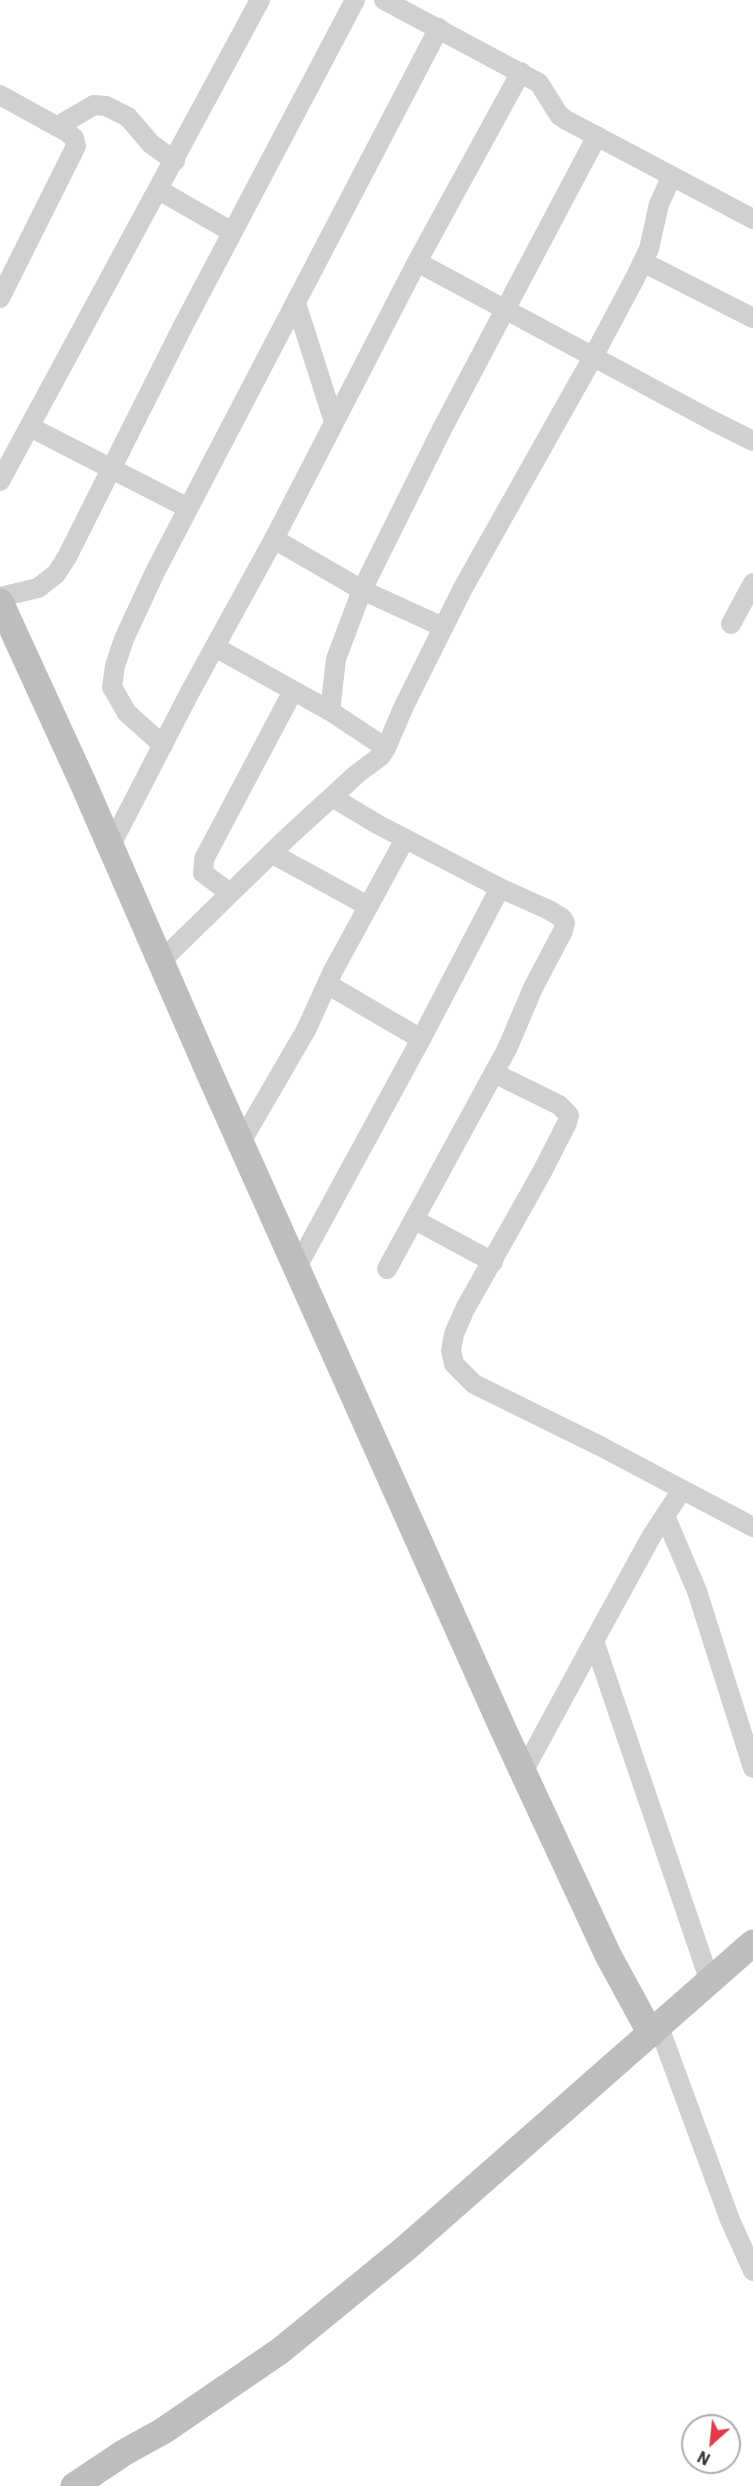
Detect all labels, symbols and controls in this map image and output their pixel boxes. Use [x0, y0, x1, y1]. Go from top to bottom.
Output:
north arrow [681, 2414, 741, 2474]
text: N [694, 2447, 713, 2470]

